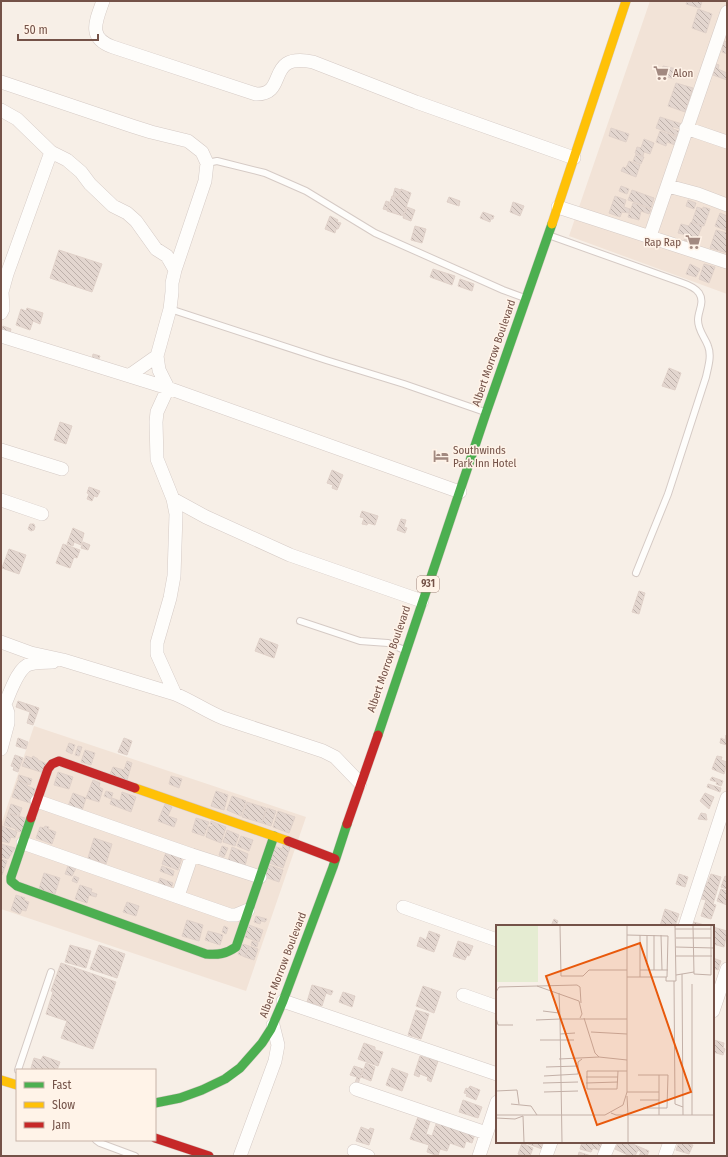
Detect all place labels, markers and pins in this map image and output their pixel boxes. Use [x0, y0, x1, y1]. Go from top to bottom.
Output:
supermarket icon: Alon [652, 64, 670, 82]
place label: Alon [673, 67, 693, 80]
supermarket icon: Rap Rap [684, 233, 702, 251]
place label: Rap Rap [644, 236, 681, 249]
place label: Southwinds Park Inn Hotel [453, 444, 516, 470]
hotel icon: Southwinds Park Inn Hotel [432, 447, 450, 465]

